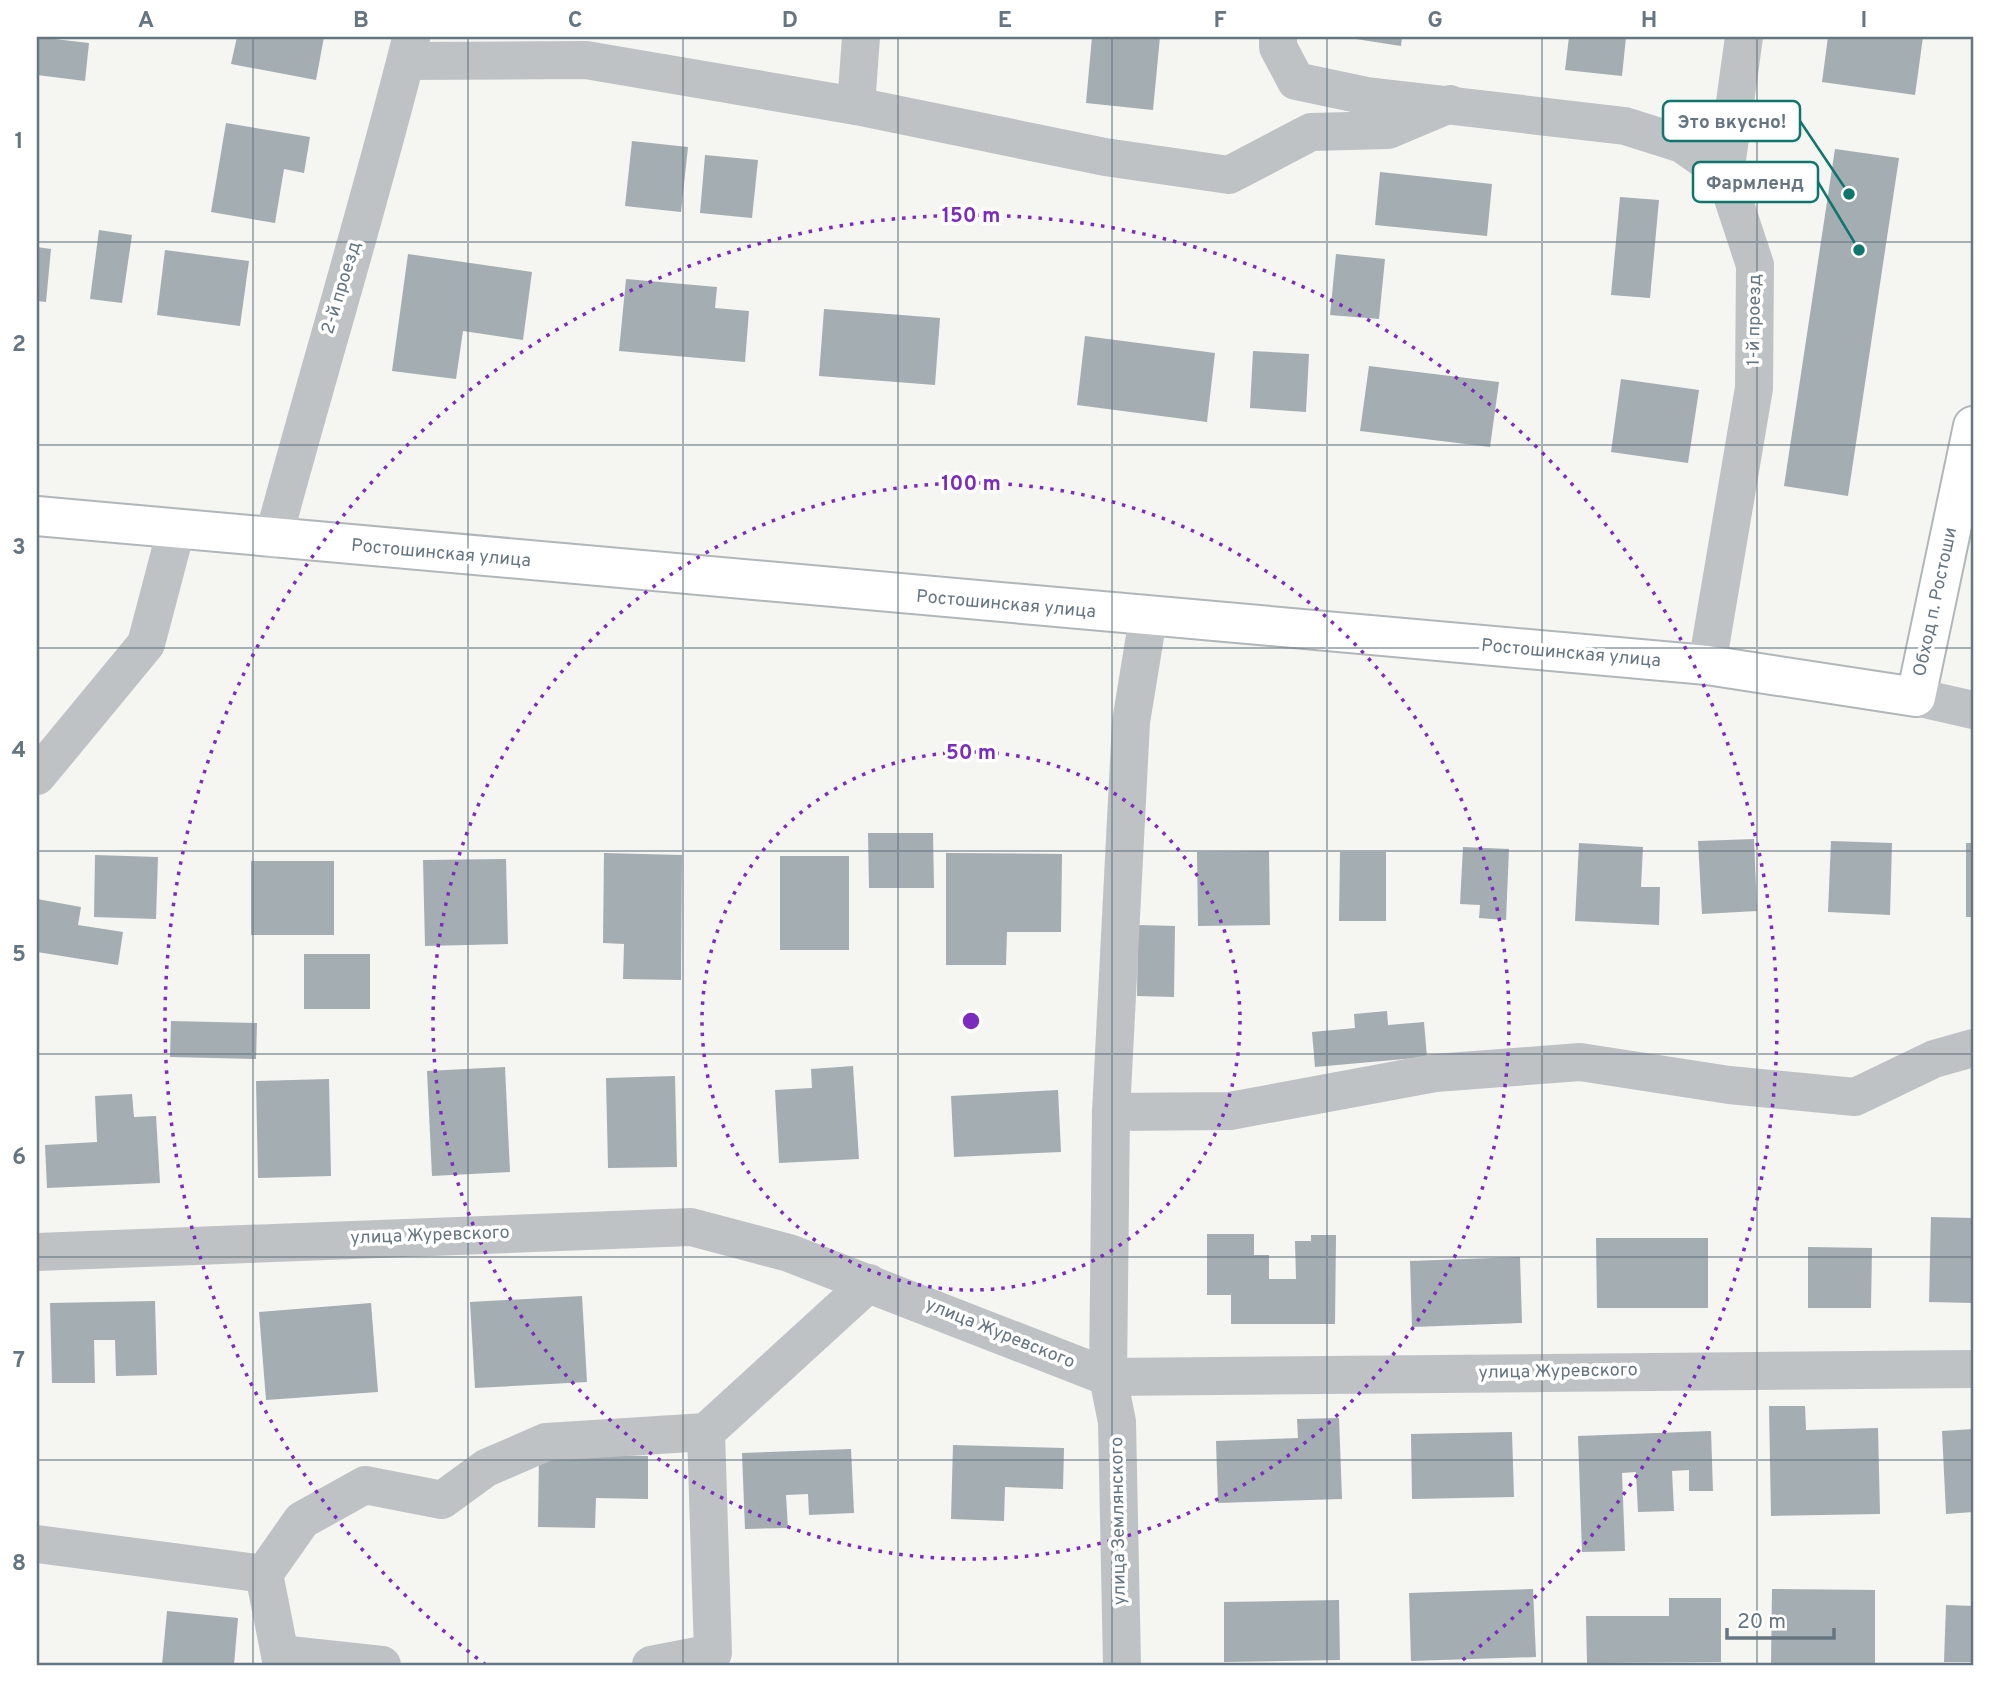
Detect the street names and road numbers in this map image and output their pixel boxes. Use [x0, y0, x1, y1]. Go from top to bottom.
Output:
street label: 2-й проезд [317, 239, 367, 337]
street label: 1-й проезд [1743, 274, 1767, 366]
street label: Обход п. Ростоши [1909, 525, 1963, 679]
street label: Ростошинская улица [350, 535, 532, 573]
street label: Ростошинская улица [915, 586, 1097, 624]
street label: Ростошинская улица [1480, 635, 1662, 673]
street label: улица Журевского [350, 1222, 510, 1250]
street label: улица Журевского [922, 1294, 1078, 1374]
street label: улица Журевского [1478, 1359, 1638, 1385]
street label: улица Землянского [1106, 1437, 1132, 1605]

